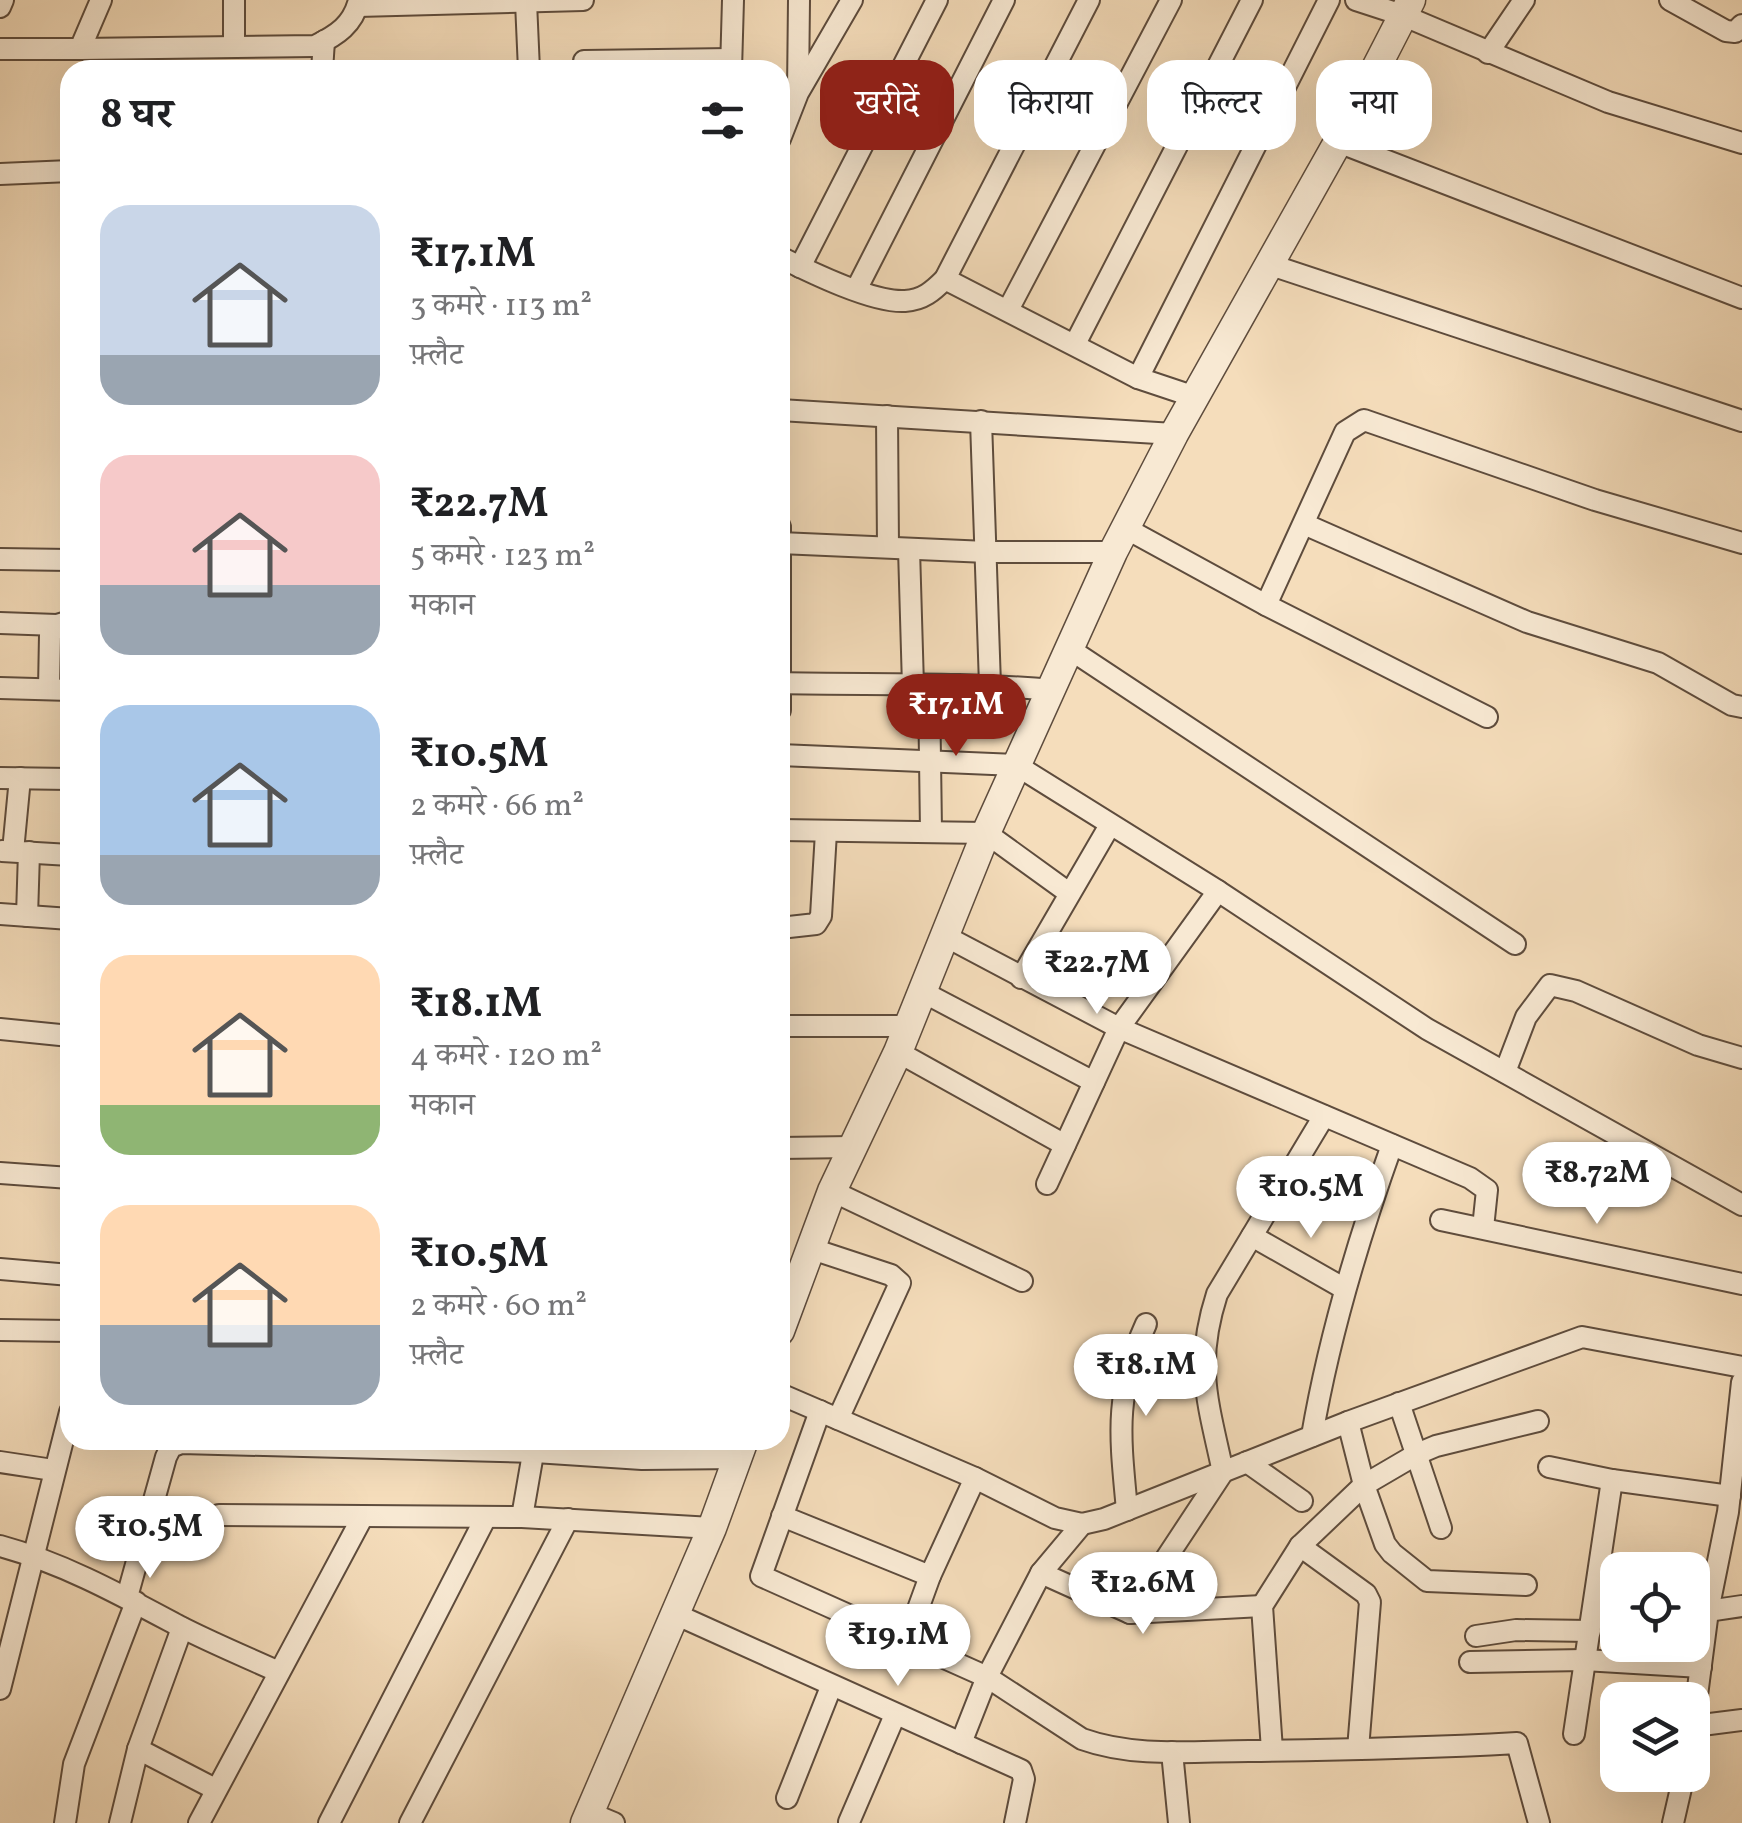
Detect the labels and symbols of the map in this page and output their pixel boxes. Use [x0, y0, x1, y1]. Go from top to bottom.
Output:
pin: ₹17.1M [875, 674, 1037, 759]
pin: ₹22.7M [1016, 932, 1178, 1017]
pin: ₹8.72M [1516, 1142, 1678, 1227]
pin: ₹10.5M [1230, 1156, 1392, 1241]
pin: ₹18.1M [1065, 1334, 1227, 1419]
pin: ₹10.5M [69, 1496, 231, 1581]
pin: ₹12.6M [1062, 1552, 1224, 1637]
pin: ₹19.1M [817, 1604, 979, 1689]

